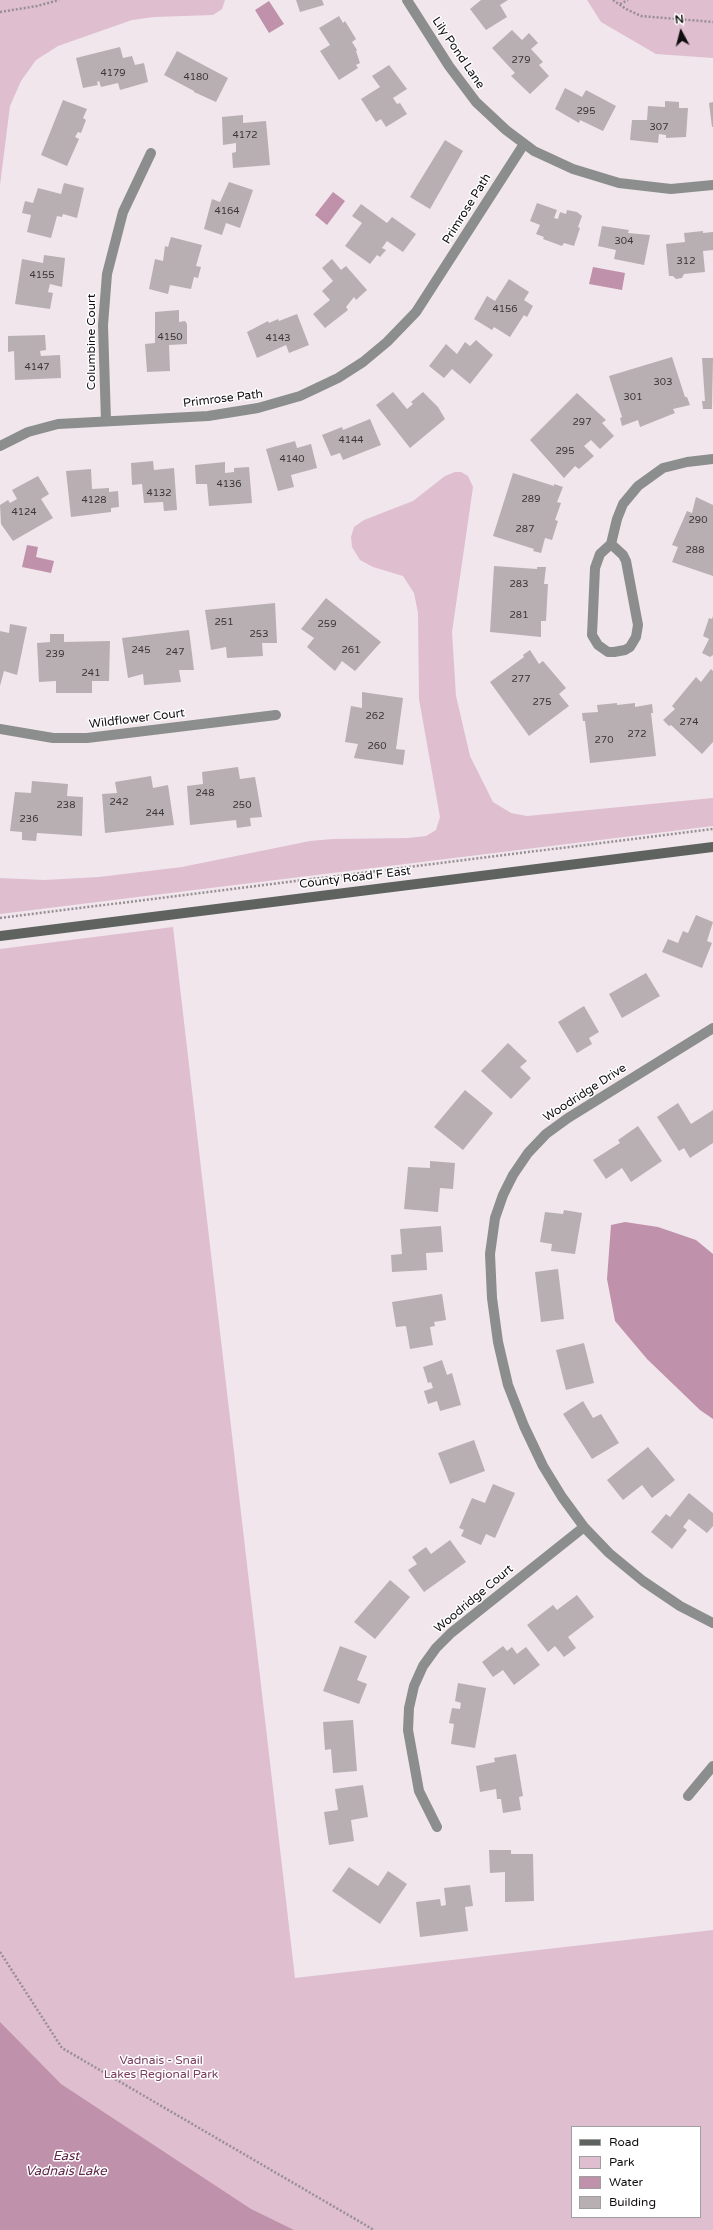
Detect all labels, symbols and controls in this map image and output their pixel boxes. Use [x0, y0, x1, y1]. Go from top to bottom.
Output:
north arrow [661, 12, 701, 52]
text: N [674, 13, 685, 27]
street label: Lily Pond Lane [429, 14, 487, 92]
house number: 279 [512, 54, 530, 66]
house number: 4179 [100, 67, 126, 79]
house number: 4180 [183, 71, 209, 83]
house number: 295 [577, 105, 595, 117]
house number: 307 [650, 121, 668, 133]
house number: 4172 [232, 129, 258, 141]
street label: Primrose Path [440, 171, 494, 247]
house number: 4164 [214, 205, 240, 217]
house number: 304 [615, 235, 633, 247]
house number: 312 [677, 255, 695, 267]
house number: 4155 [29, 269, 55, 281]
street label: Columbine Court [85, 294, 99, 390]
house number: 4156 [492, 303, 518, 315]
house number: 4150 [157, 331, 183, 343]
house number: 4143 [265, 332, 291, 344]
house number: 4147 [24, 361, 50, 373]
house number: 303 [654, 376, 672, 388]
street label: Primrose Path [182, 387, 264, 411]
house number: 301 [624, 391, 642, 403]
house number: 297 [573, 416, 591, 428]
house number: 4144 [338, 434, 364, 446]
house number: 295 [556, 445, 574, 457]
house number: 4140 [279, 453, 305, 465]
house number: 4136 [216, 478, 242, 490]
house number: 4132 [146, 487, 172, 499]
house number: 289 [522, 493, 540, 505]
house number: 4128 [81, 494, 107, 506]
house number: 4124 [11, 506, 37, 518]
house number: 290 [689, 514, 707, 526]
house number: 287 [516, 523, 534, 535]
house number: 288 [686, 544, 704, 556]
house number: 283 [510, 578, 528, 590]
house number: 281 [510, 609, 528, 621]
house number: 251 [215, 616, 233, 628]
house number: 259 [318, 618, 336, 630]
house number: 253 [250, 628, 268, 640]
house number: 245 [132, 644, 150, 656]
house number: 261 [342, 644, 360, 656]
house number: 247 [166, 646, 184, 658]
house number: 239 [46, 648, 64, 660]
house number: 241 [82, 667, 100, 679]
house number: 277 [512, 673, 530, 685]
house number: 275 [533, 696, 551, 708]
street label: Wildflower Court [88, 706, 186, 732]
house number: 262 [366, 710, 384, 722]
house number: 274 [680, 716, 698, 728]
house number: 272 [628, 728, 646, 740]
house number: 270 [595, 734, 613, 746]
house number: 260 [368, 740, 386, 752]
house number: 248 [196, 787, 214, 799]
house number: 242 [110, 796, 128, 808]
house number: 238 [57, 799, 75, 811]
house number: 250 [233, 799, 251, 811]
house number: 244 [146, 807, 164, 819]
house number: 236 [20, 813, 38, 825]
street label: County Road F East [298, 864, 412, 892]
street label: Woodridge Drive [541, 1061, 629, 1125]
street label: Woodridge Court [432, 1562, 516, 1636]
park label: Vadnais - Snail Lakes Regional Park [104, 2054, 218, 2082]
legend [571, 2126, 701, 2218]
text: Road [609, 2135, 639, 2149]
water label: East Vadnais Lake [25, 2149, 107, 2180]
text: Park [609, 2155, 635, 2169]
text: Water [609, 2175, 643, 2189]
text: Building [609, 2195, 656, 2209]

